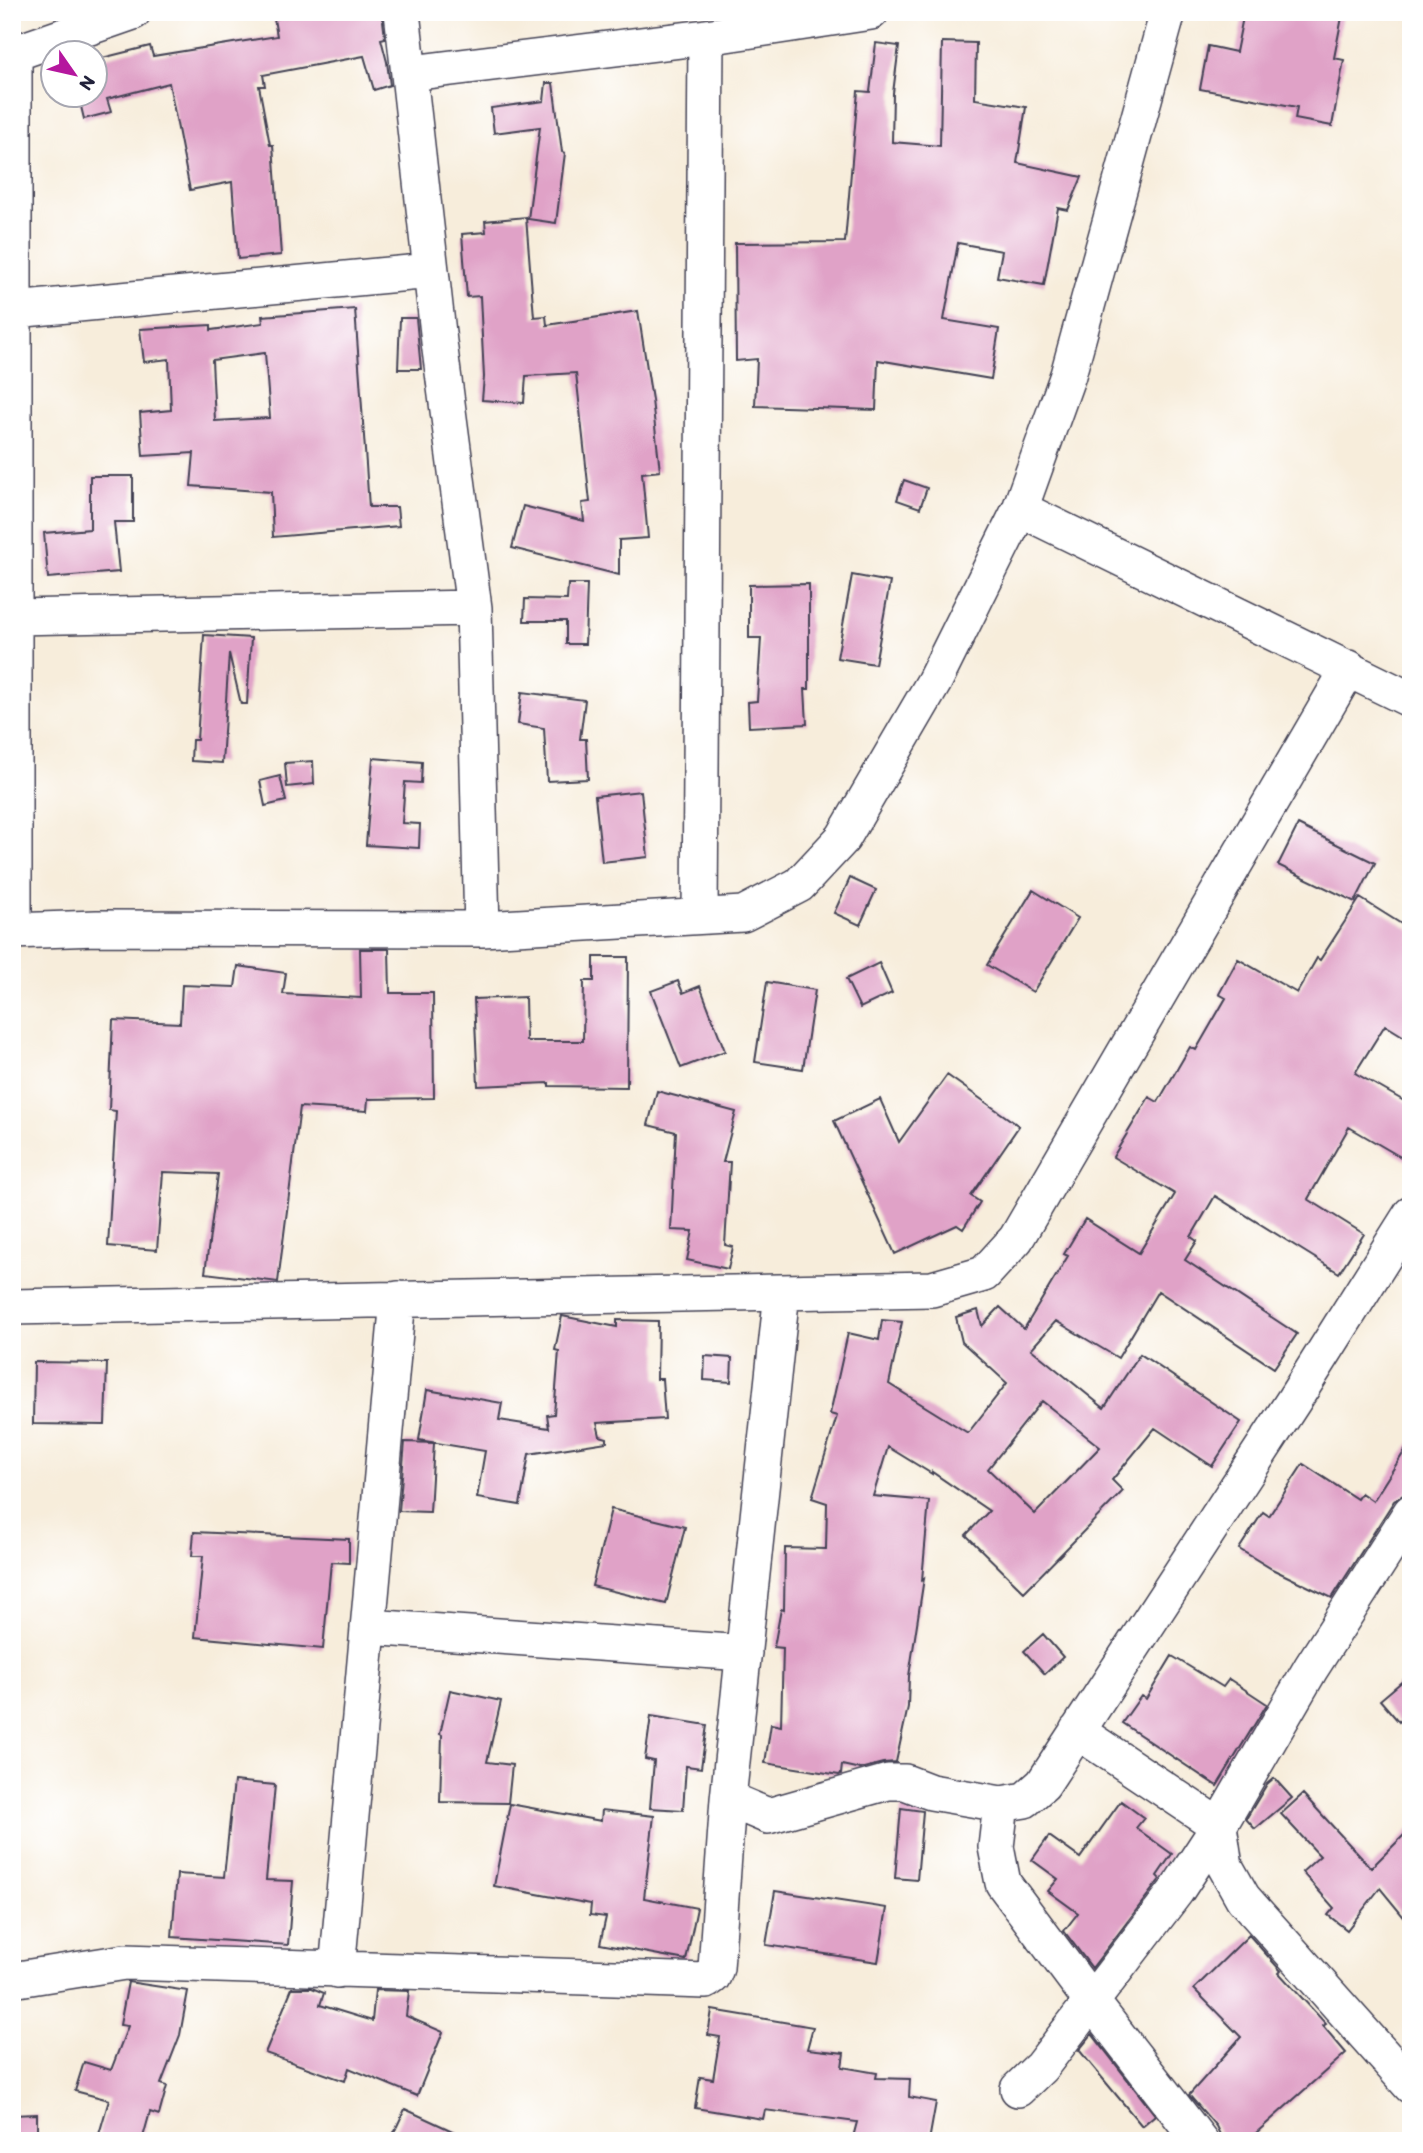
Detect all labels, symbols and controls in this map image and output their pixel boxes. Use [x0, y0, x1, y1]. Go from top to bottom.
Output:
north arrow [38, 38, 108, 108]
text: N [75, 71, 101, 95]

